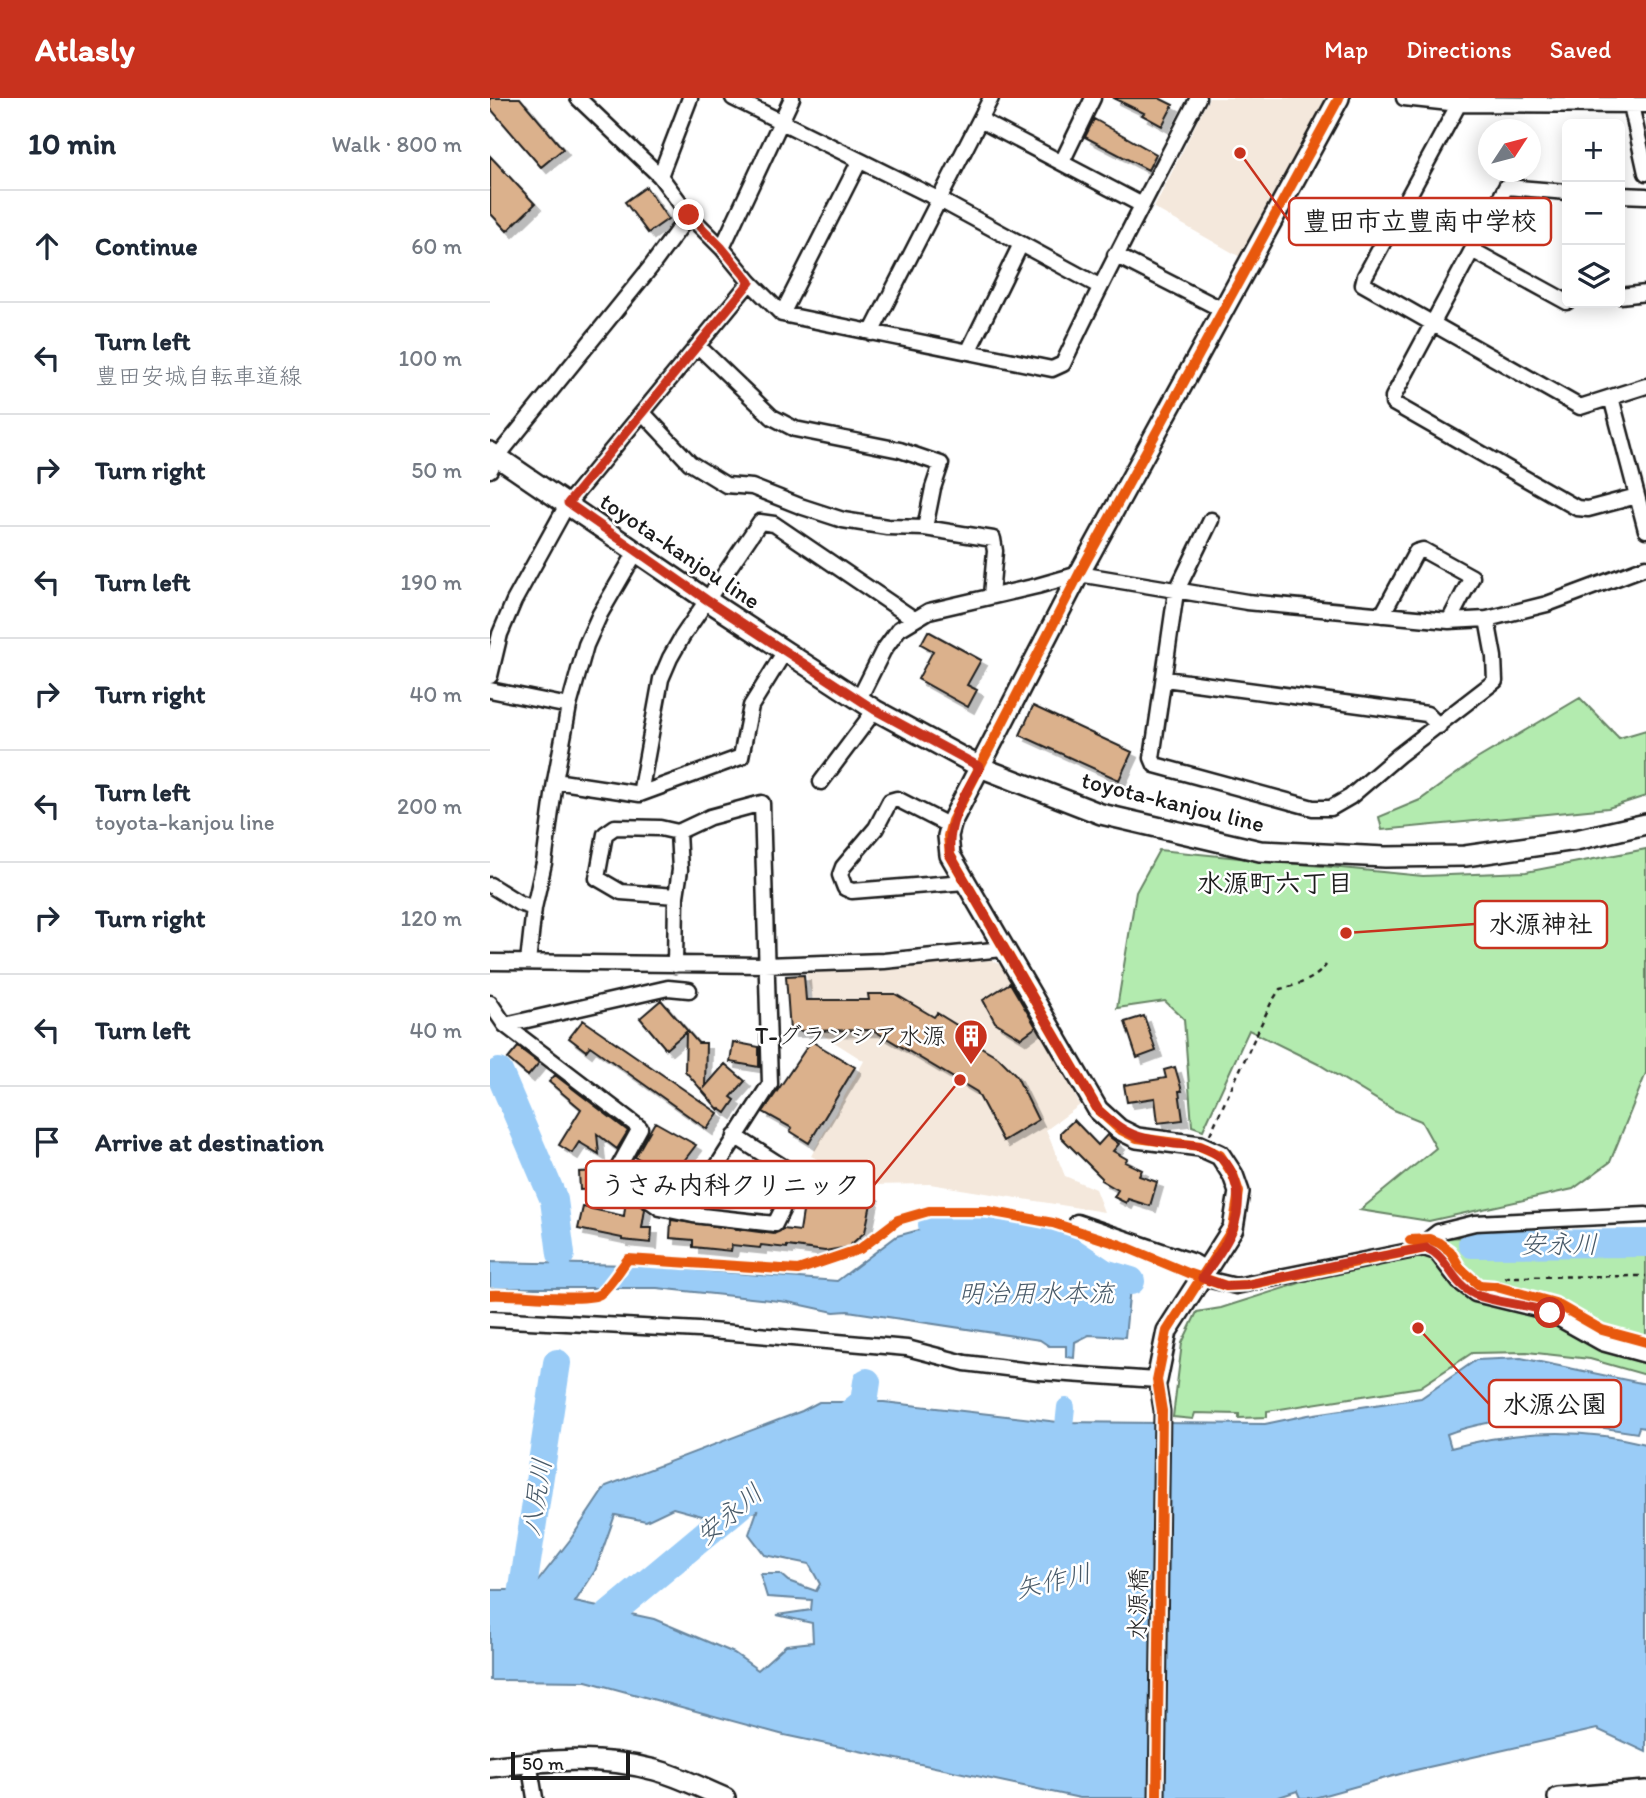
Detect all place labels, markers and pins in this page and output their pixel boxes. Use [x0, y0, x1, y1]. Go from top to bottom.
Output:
callout: 豊田市立豊南中学校 [1289, 198, 1551, 245]
callout: 水源神社 [1475, 901, 1607, 948]
building icon: T-グランシア水源 [952, 1017, 990, 1066]
place label: T-グランシア水源 [755, 1021, 946, 1050]
callout: うさみ内科クリニック [586, 1161, 874, 1208]
callout: 水源公園 [1489, 1380, 1621, 1427]

